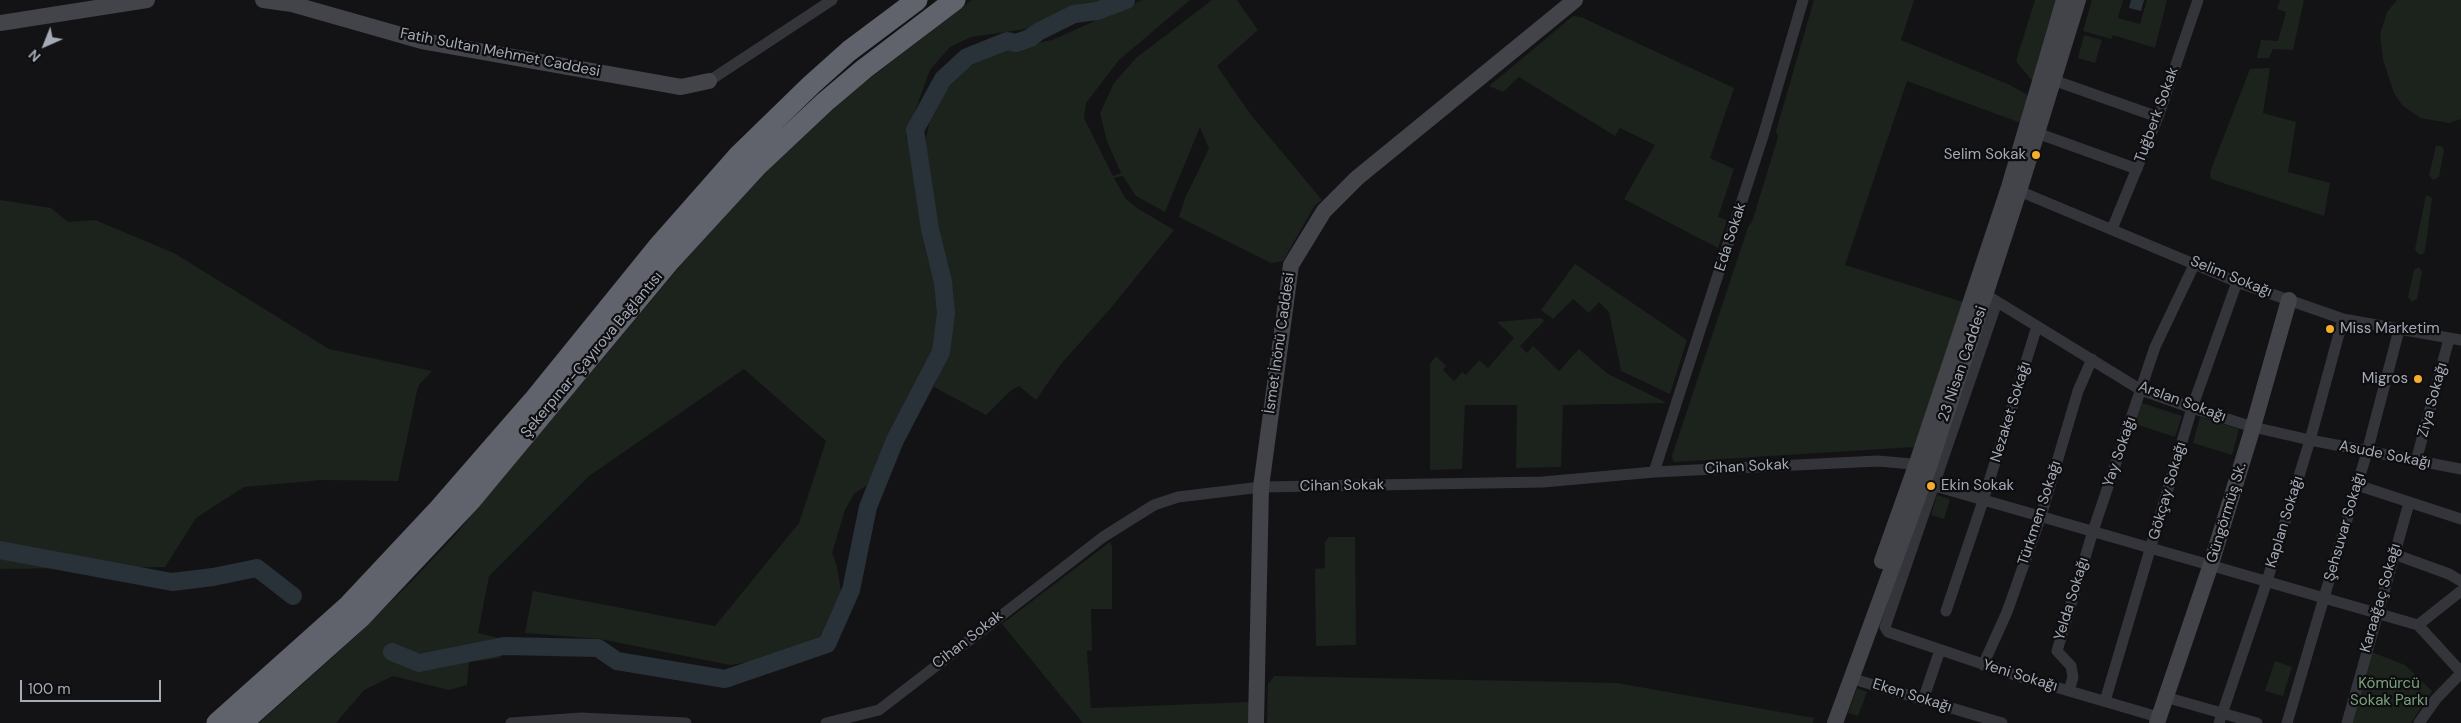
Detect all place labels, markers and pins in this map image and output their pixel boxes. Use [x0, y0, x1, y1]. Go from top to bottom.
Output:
place label: Selim Sokak [1944, 146, 2026, 164]
marker: Selim Sokak [2030, 149, 2042, 161]
place label: Miss Marketim [2340, 320, 2440, 338]
marker: Miss Marketim [2324, 323, 2336, 335]
place label: Migros [2362, 370, 2408, 388]
marker: Migros [2412, 373, 2424, 385]
place label: Ekin Sokak [1941, 477, 2014, 495]
marker: Ekin Sokak [1925, 480, 1937, 492]

